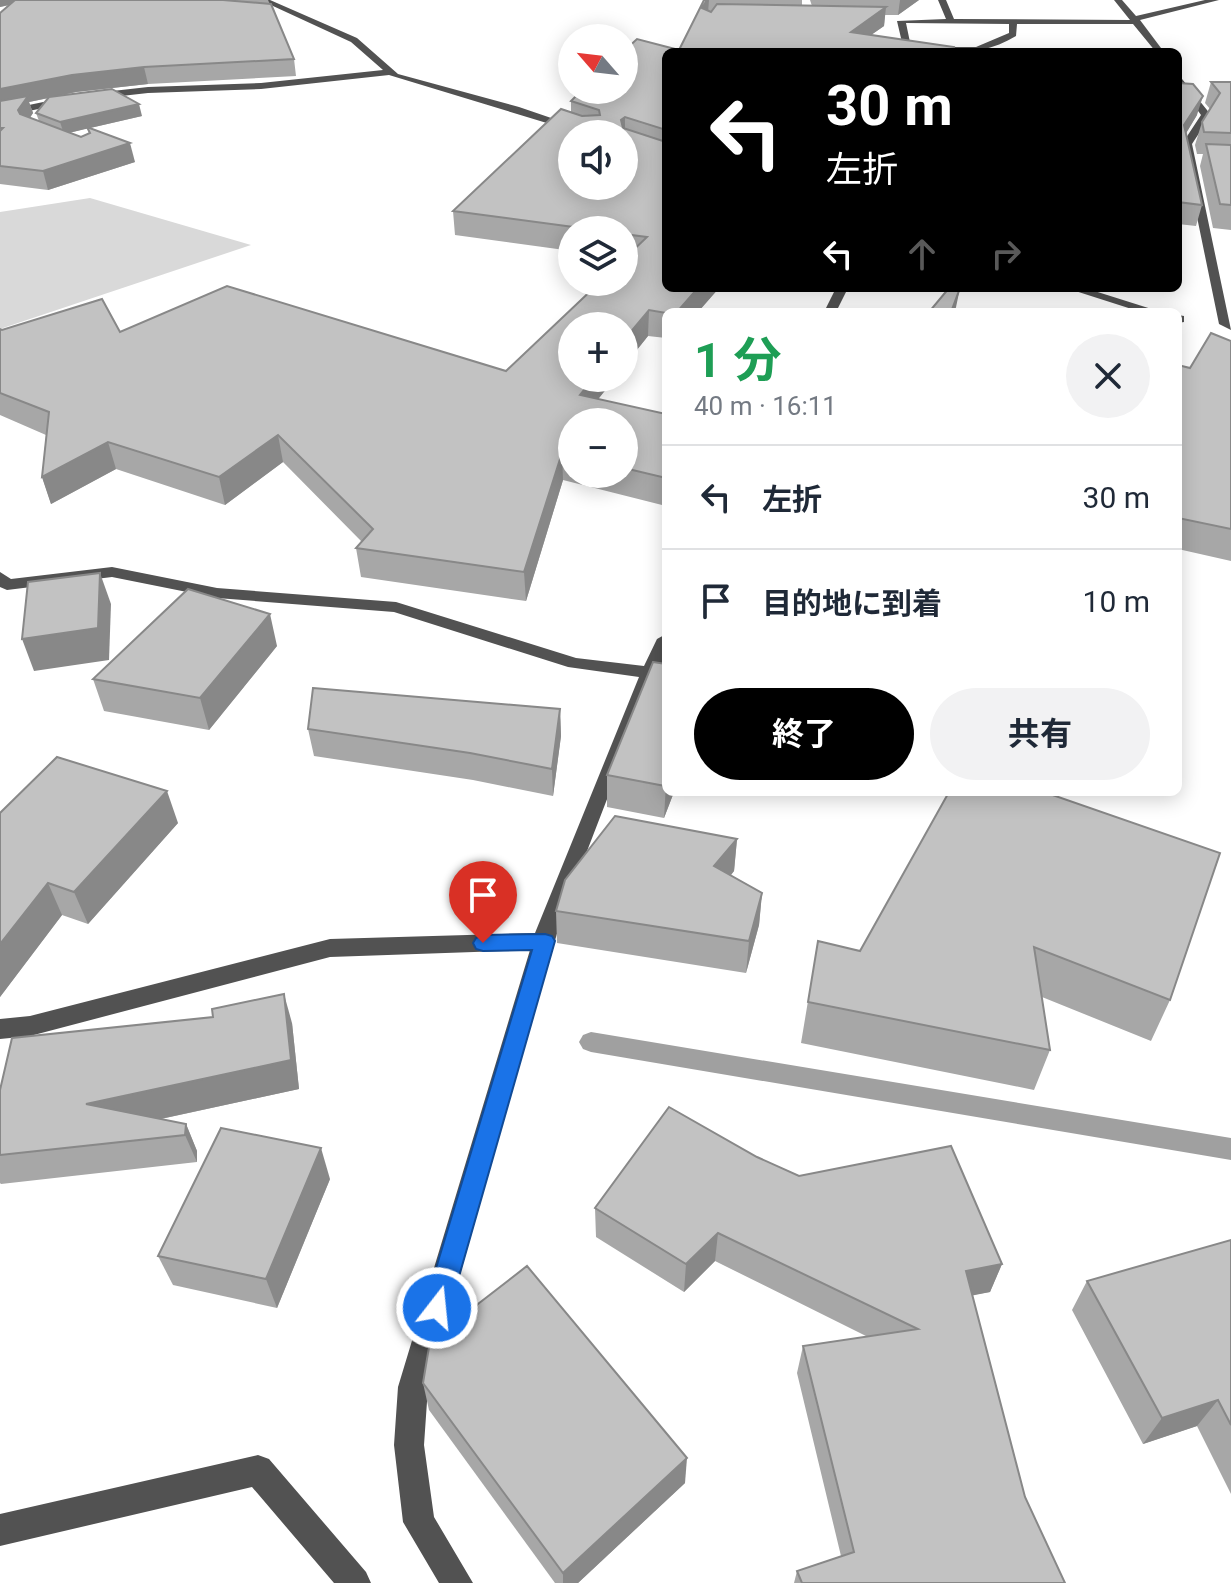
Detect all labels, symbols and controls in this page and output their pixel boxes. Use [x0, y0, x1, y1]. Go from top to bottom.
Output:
north arrow [558, 24, 638, 104]
map controls [558, 24, 638, 488]
text: 30 m [826, 73, 953, 139]
icon: left [694, 80, 798, 184]
button: sound [558, 120, 638, 200]
text: 左折 [826, 149, 898, 191]
button: layers [558, 216, 638, 296]
icon: left [816, 232, 860, 276]
icon: ahead [900, 232, 944, 276]
icon: right [984, 232, 1028, 276]
button: + [558, 312, 638, 392]
text: 1 分 [694, 332, 781, 389]
button: close [1066, 334, 1150, 418]
text: 40 m · 16:11 [694, 391, 837, 421]
button: − [558, 408, 638, 488]
icon: left [694, 475, 738, 519]
text: 30 m [1083, 480, 1150, 515]
text: 左折 [762, 482, 822, 517]
icon: arrive [694, 579, 738, 623]
text: 10 m [1083, 584, 1150, 619]
text: 目的地に到着 [762, 586, 942, 621]
button: 終了 [694, 688, 914, 780]
button: 共有 [930, 688, 1150, 780]
pin [449, 861, 517, 943]
icon: arrive [461, 873, 505, 917]
position arrow [395, 1266, 479, 1350]

